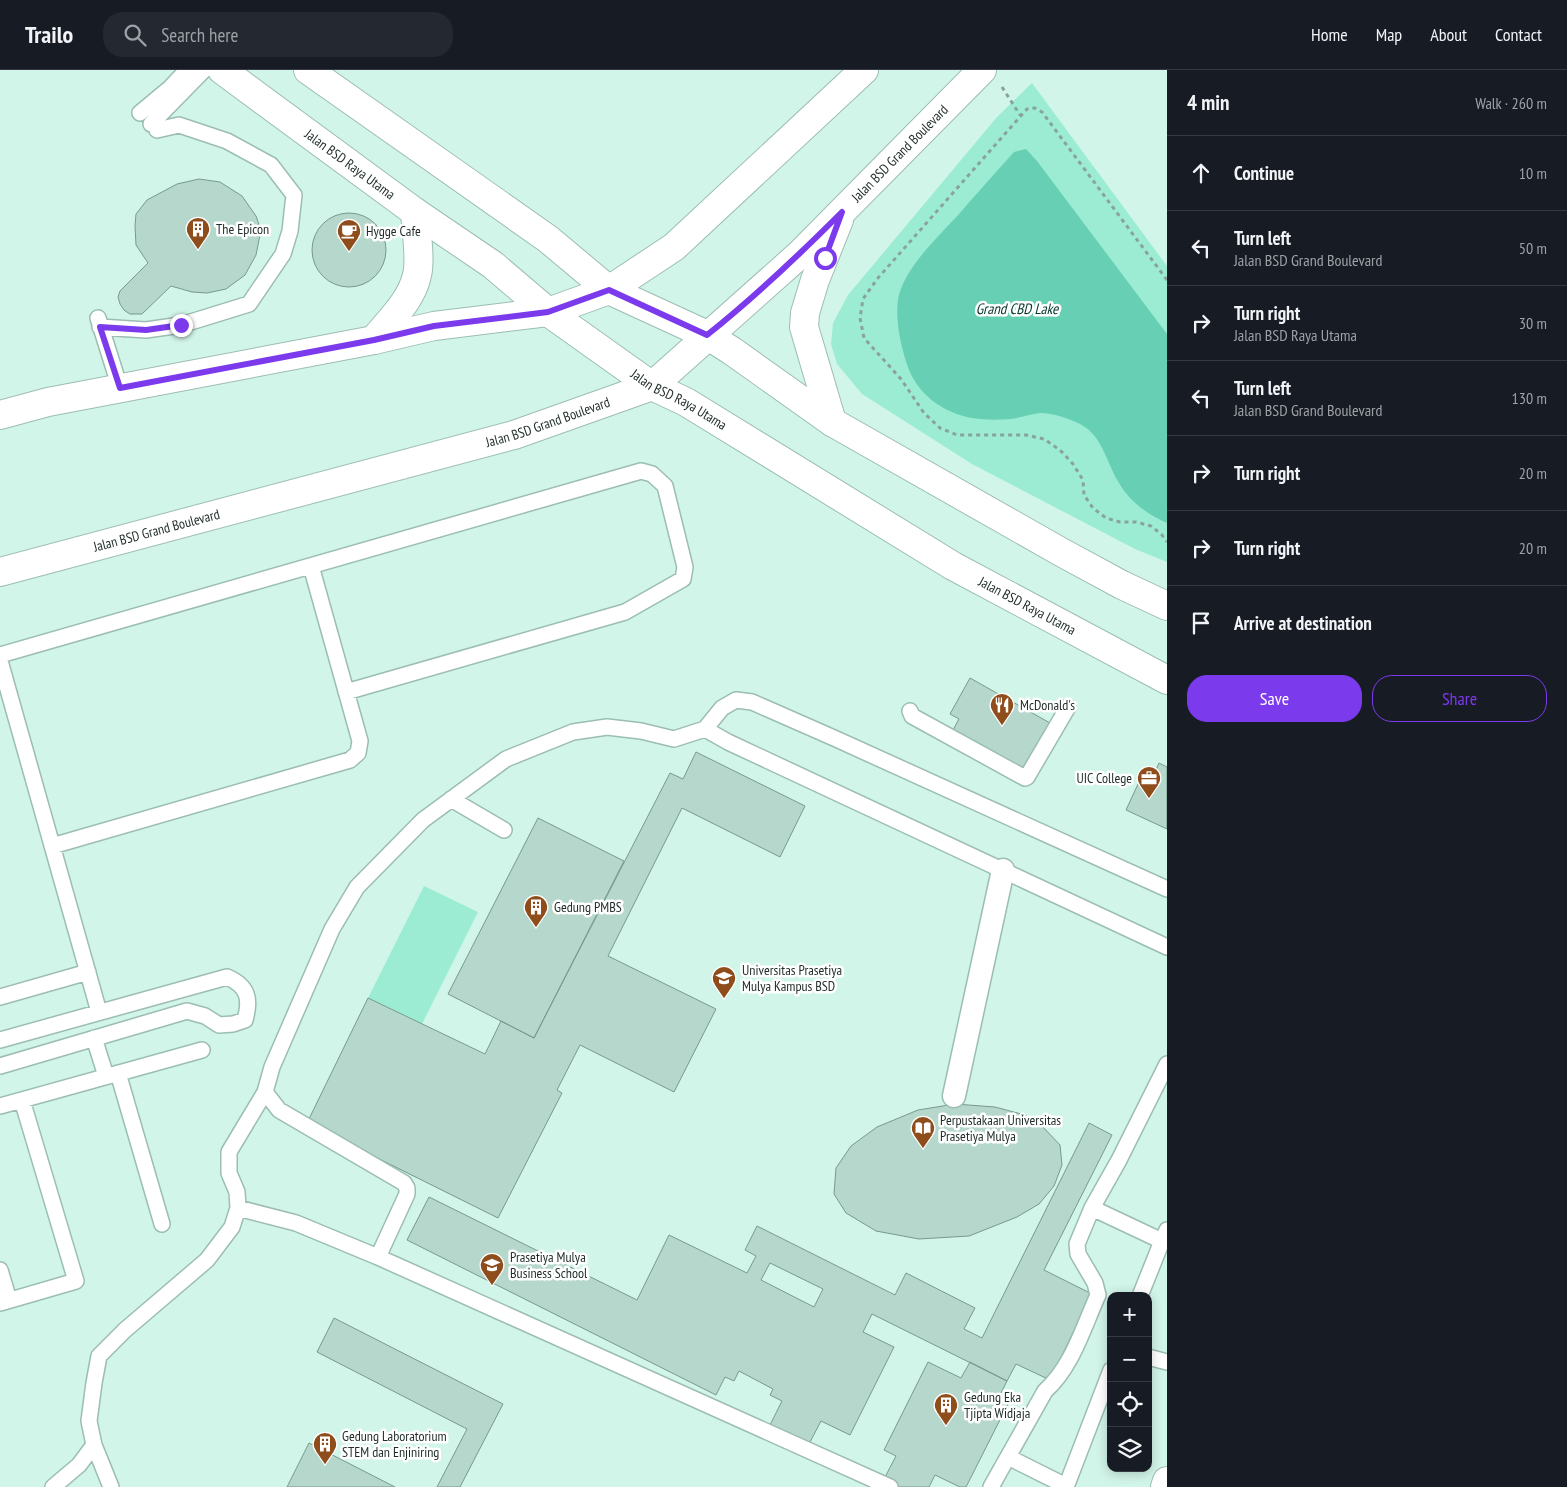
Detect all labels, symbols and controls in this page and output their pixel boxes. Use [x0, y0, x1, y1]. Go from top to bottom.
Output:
search box [103, 12, 453, 57]
text: Trailo [25, 19, 73, 50]
icon: search [121, 21, 149, 49]
text: Search here [161, 23, 238, 47]
text: Home [1311, 23, 1348, 46]
text: Map [1376, 23, 1402, 46]
text: About [1430, 23, 1467, 46]
text: Contact [1495, 23, 1542, 46]
text: 4 min [1187, 89, 1229, 116]
text: Walk · 260 m [1475, 93, 1547, 113]
street label: Jalan BSD Grand Boulevard [847, 101, 952, 207]
street label: Jalan BSD Raya Utama [301, 124, 399, 203]
icon: ahead [1187, 159, 1215, 187]
text: Continue [1234, 161, 1294, 185]
text: 10 m [1519, 163, 1547, 183]
building icon: The Epicon [185, 216, 211, 250]
cafe icon: Hygge Cafe [336, 218, 362, 252]
place label: The Epicon [216, 220, 269, 238]
place label: Hygge Cafe [366, 222, 421, 240]
text: Turn left [1234, 226, 1291, 250]
icon: left [1187, 234, 1215, 262]
text: 50 m [1519, 238, 1547, 258]
route start [814, 247, 837, 270]
text: Jalan BSD Grand Boulevard [1234, 250, 1382, 270]
water label: Grand CBD Lake [976, 299, 1059, 318]
text: Turn right [1234, 301, 1300, 325]
icon: right [1187, 309, 1215, 337]
text: 30 m [1519, 313, 1547, 333]
route end [170, 314, 193, 337]
text: Jalan BSD Raya Utama [1234, 325, 1357, 345]
street label: Jalan BSD Raya Utama [627, 364, 730, 434]
text: Turn left [1234, 376, 1291, 400]
icon: left [1187, 384, 1215, 412]
text: 130 m [1512, 388, 1547, 408]
street label: Jalan BSD Grand Boulevard [483, 393, 612, 451]
text: Jalan BSD Grand Boulevard [1234, 400, 1382, 420]
icon: right [1187, 459, 1215, 487]
text: Turn right [1234, 461, 1300, 485]
text: 20 m [1519, 463, 1547, 483]
street label: Jalan BSD Grand Boulevard [90, 505, 222, 556]
icon: right [1187, 534, 1215, 562]
text: Turn right [1234, 536, 1300, 560]
text: 20 m [1519, 538, 1547, 558]
street label: Jalan BSD Raya Utama [975, 572, 1079, 639]
icon: arrive [1187, 609, 1215, 637]
text: Arrive at destination [1234, 611, 1372, 635]
button: Save [1187, 675, 1362, 722]
button: Share [1372, 675, 1547, 722]
restaurant icon: McDonald's [989, 692, 1015, 726]
place label: McDonald's [1020, 696, 1075, 714]
office icon: UIC College [1136, 765, 1162, 799]
place label: UIC College [1076, 769, 1132, 787]
building icon: Gedung PMBS [523, 894, 549, 928]
place label: Gedung PMBS [554, 898, 622, 916]
place label: Universitas Prasetiya Mulya Kampus BSD [742, 961, 842, 995]
school or university icon: Universitas Prasetiya Mulya Kampus BSD [711, 965, 737, 999]
place label: Perpustakaan Universitas Prasetiya Mulya [940, 1111, 1061, 1145]
library icon: Perpustakaan Universitas Prasetiya Mulya [910, 1115, 936, 1149]
place label: Prasetiya Mulya Business School [510, 1248, 588, 1282]
school or university icon: Prasetiya Mulya Business School [479, 1252, 505, 1286]
map controls [1107, 1292, 1152, 1472]
button: + [1107, 1292, 1152, 1337]
button: − [1107, 1337, 1152, 1382]
button: locate [1107, 1382, 1152, 1427]
place label: Gedung Eka Tjipta Widjaja [964, 1388, 1030, 1422]
building icon: Gedung Eka Tjipta Widjaja [933, 1392, 959, 1426]
place label: Gedung Laboratorium STEM dan Enjiniring [342, 1427, 447, 1461]
button: layers [1107, 1427, 1152, 1472]
building icon: Gedung Laboratorium STEM dan Enjiniring [312, 1431, 338, 1465]

